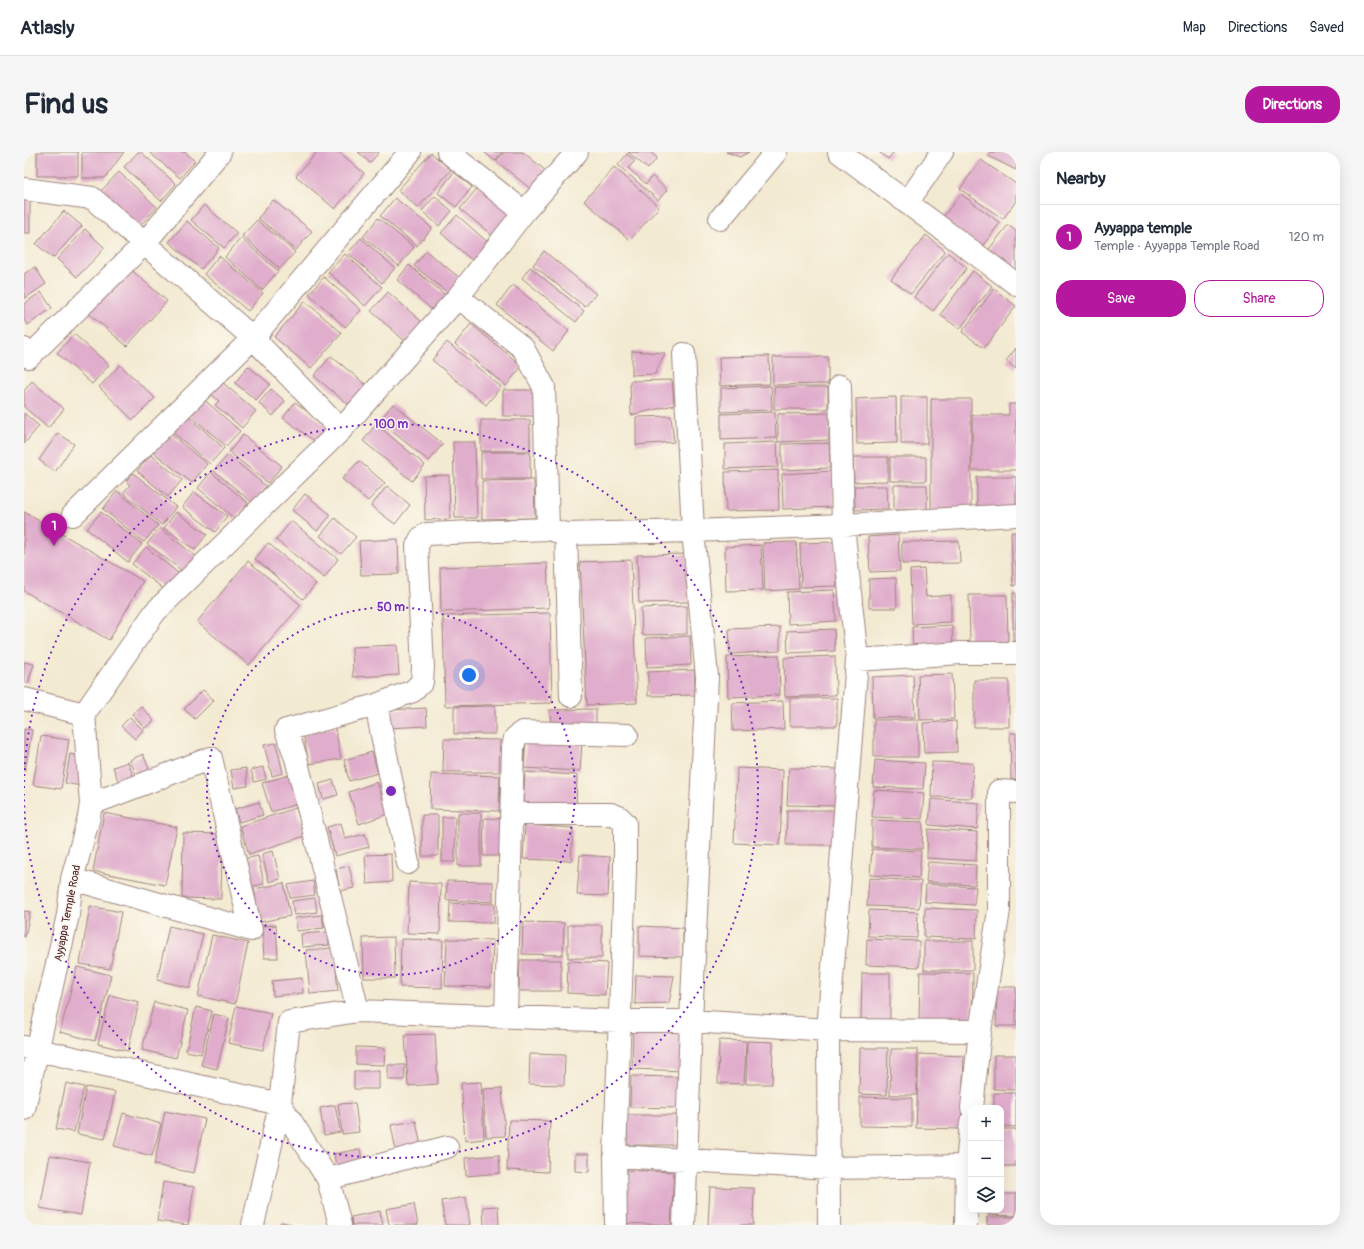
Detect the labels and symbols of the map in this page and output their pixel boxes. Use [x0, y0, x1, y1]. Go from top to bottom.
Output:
text: 100 m [374, 417, 409, 432]
pin: 1 [41, 513, 67, 546]
text: 50 m [377, 600, 405, 615]
your location [459, 665, 479, 685]
centre of rings [384, 784, 398, 798]
street label: Ayyappa Temple Road [52, 864, 83, 962]

